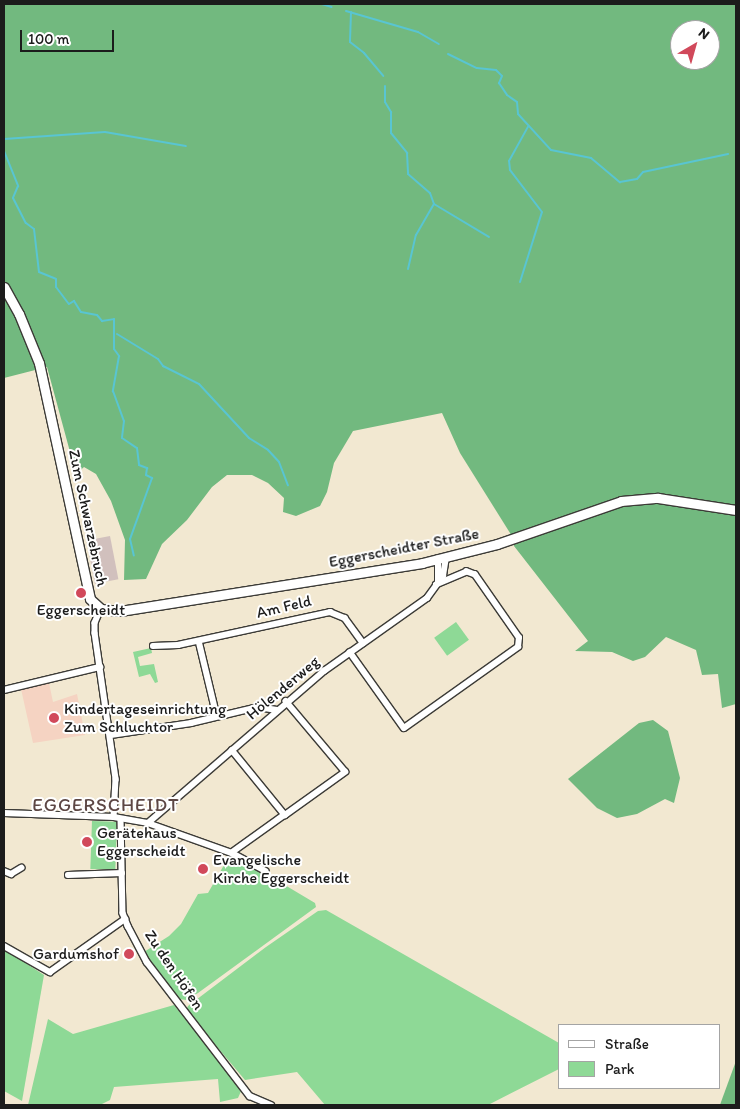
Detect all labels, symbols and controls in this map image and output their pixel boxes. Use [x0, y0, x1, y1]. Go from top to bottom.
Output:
scale bar [22, 20, 116, 52]
north arrow [670, 20, 720, 70]
text: N [695, 24, 713, 43]
text: 100 m [28, 30, 69, 48]
street label: Zum Schwarzebruch [64, 448, 112, 588]
street label: Eggerscheidter Straße [327, 524, 481, 572]
marker: Eggerscheidt [75, 587, 87, 599]
street label: Am Feld [255, 591, 313, 623]
place label: Eggerscheidt [37, 600, 125, 620]
street label: Hölenderweg [243, 652, 323, 724]
place label: Kindertageseinrichtung Zum Schluchtor [64, 699, 226, 737]
marker: Kindertageseinrichtung Zum Schluchtor [48, 712, 60, 724]
district label: EGGERSCHEIDT [31, 794, 181, 816]
place label: Gerätehaus Eggerscheidt [97, 823, 186, 861]
marker: Gerätehaus Eggerscheidt [81, 836, 93, 848]
place label: Evangelische Kirche Eggerscheidt [213, 850, 349, 888]
marker: Evangelische Kirche Eggerscheidt [197, 863, 209, 875]
street label: Zu den Höfen [141, 927, 207, 1013]
place label: Gardumshof [33, 944, 119, 964]
marker: Gardumshof [123, 948, 135, 960]
legend [558, 1024, 720, 1089]
text: Straße [605, 1035, 649, 1053]
text: Park [605, 1060, 635, 1078]

